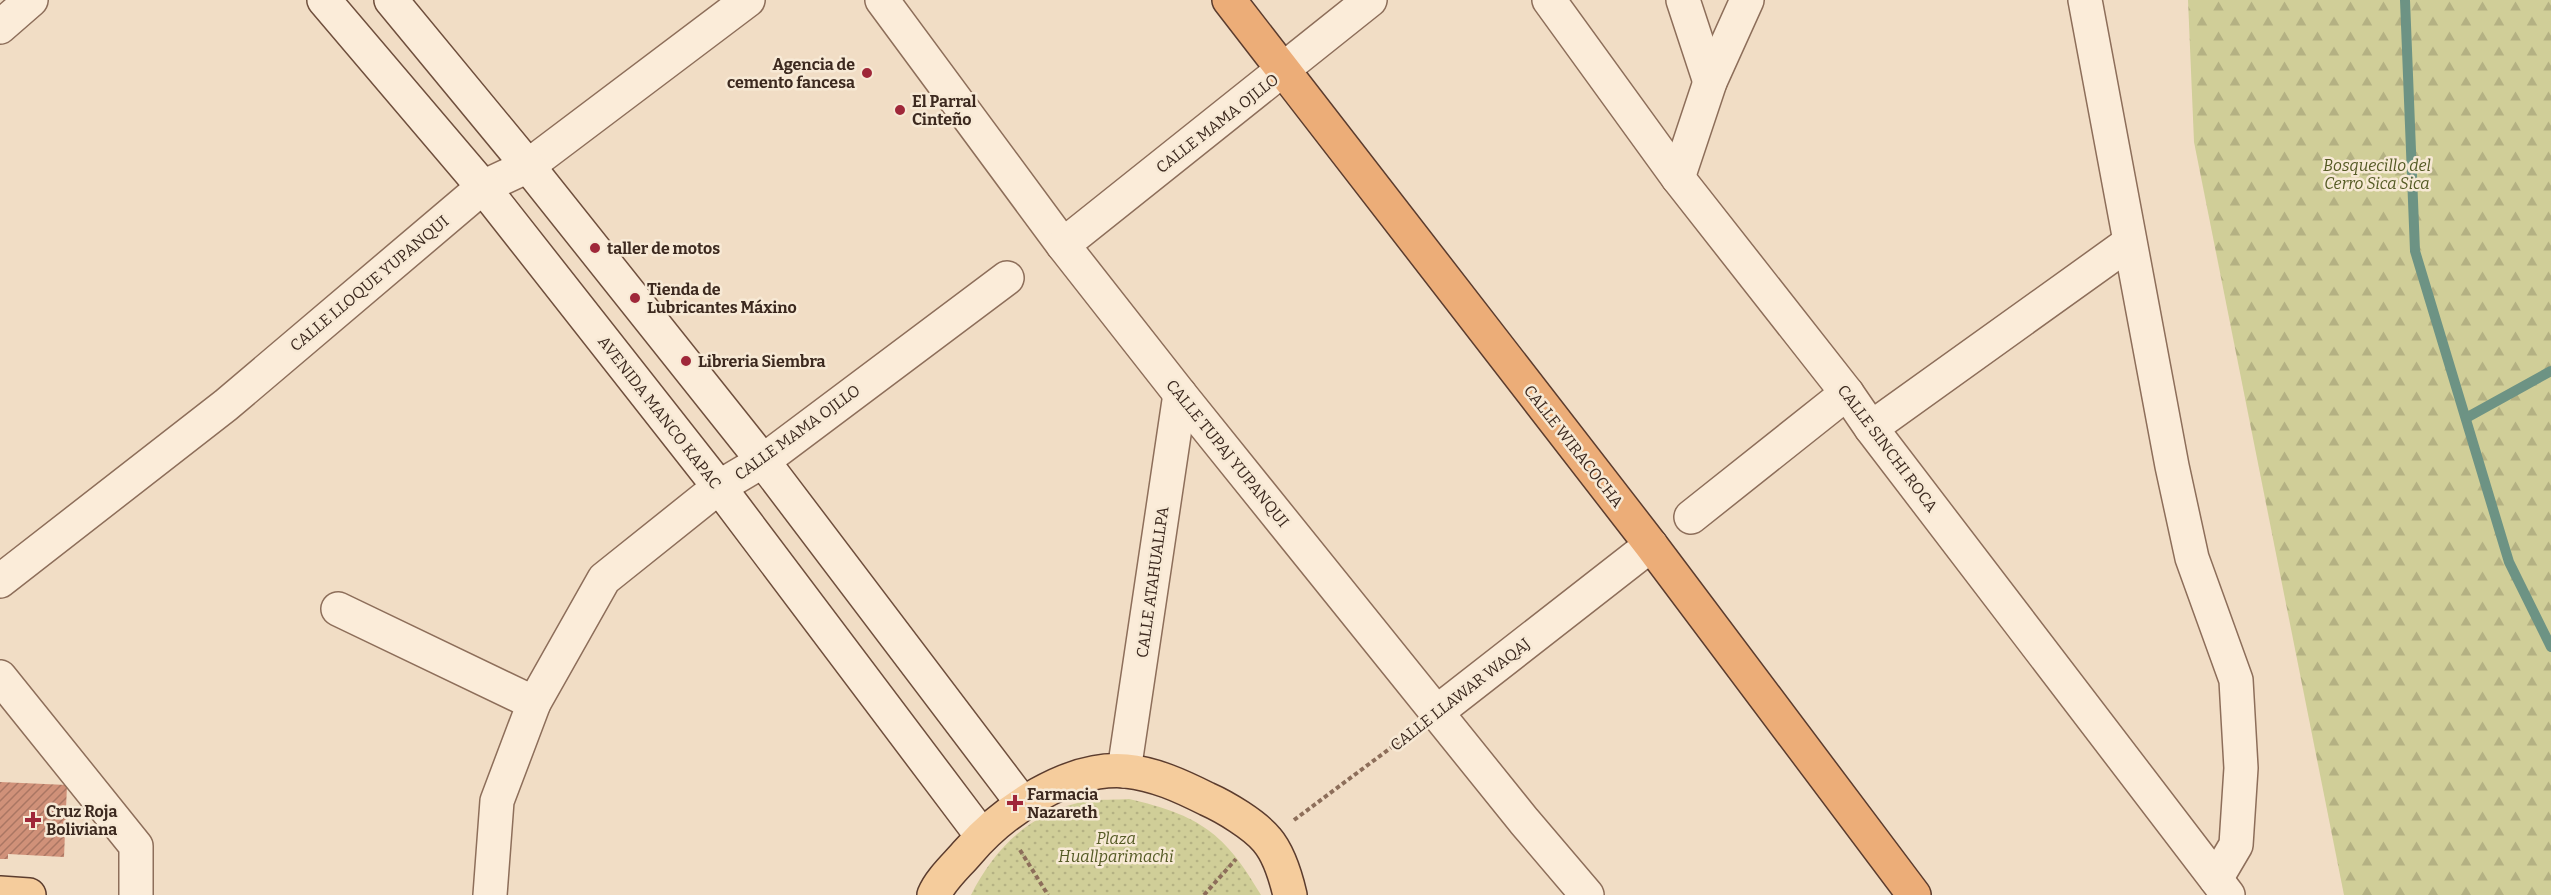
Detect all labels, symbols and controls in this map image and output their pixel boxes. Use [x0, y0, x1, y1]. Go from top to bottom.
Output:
place label: Agencia de cemento fancesa [727, 55, 855, 92]
marker: Agencia de cemento fancesa [860, 66, 874, 80]
street label: CALLE MAMA OJLLO [1152, 70, 1282, 177]
place label: El Parral Cinteño [912, 92, 976, 129]
marker: El Parral Cinteño [893, 103, 907, 117]
park label: Bosquecillo del Cerro Sica Sica [2323, 156, 2431, 193]
street label: CALLE LLOQUE YUPANQUI [286, 211, 452, 355]
place label: taller de motos [607, 239, 720, 258]
marker: taller de motos [588, 241, 602, 255]
place label: Tienda de Lubricantes Máxino [647, 280, 797, 317]
marker: Tienda de Lubricantes Máxino [628, 291, 642, 305]
street label: AVENIDA MANCO KAPAC [594, 332, 725, 493]
place label: Libreria Siembra [698, 352, 825, 371]
marker: Libreria Siembra [679, 354, 693, 368]
street label: CALLE TUPAJ YUPANQUI [1162, 376, 1293, 531]
street label: CALLE MAMA OJLLO [731, 380, 864, 484]
street label: CALLE WIRACOCHA [1520, 381, 1628, 512]
street label: CALLE SINCHI ROCA [1834, 381, 1942, 516]
street label: CALLE ATAHUALLPA [1132, 505, 1173, 659]
street label: CALLE LLAWAR WAQAJ [1387, 634, 1534, 755]
place label: Farmacia Nazareth [1027, 785, 1098, 822]
marker: Farmacia Nazareth [1008, 796, 1022, 810]
place label: Cruz Roja Boliviana [46, 802, 117, 839]
marker: Cruz Roja Boliviana [24, 811, 42, 829]
park label: Plaza Huallparimachi [1058, 829, 1174, 866]

